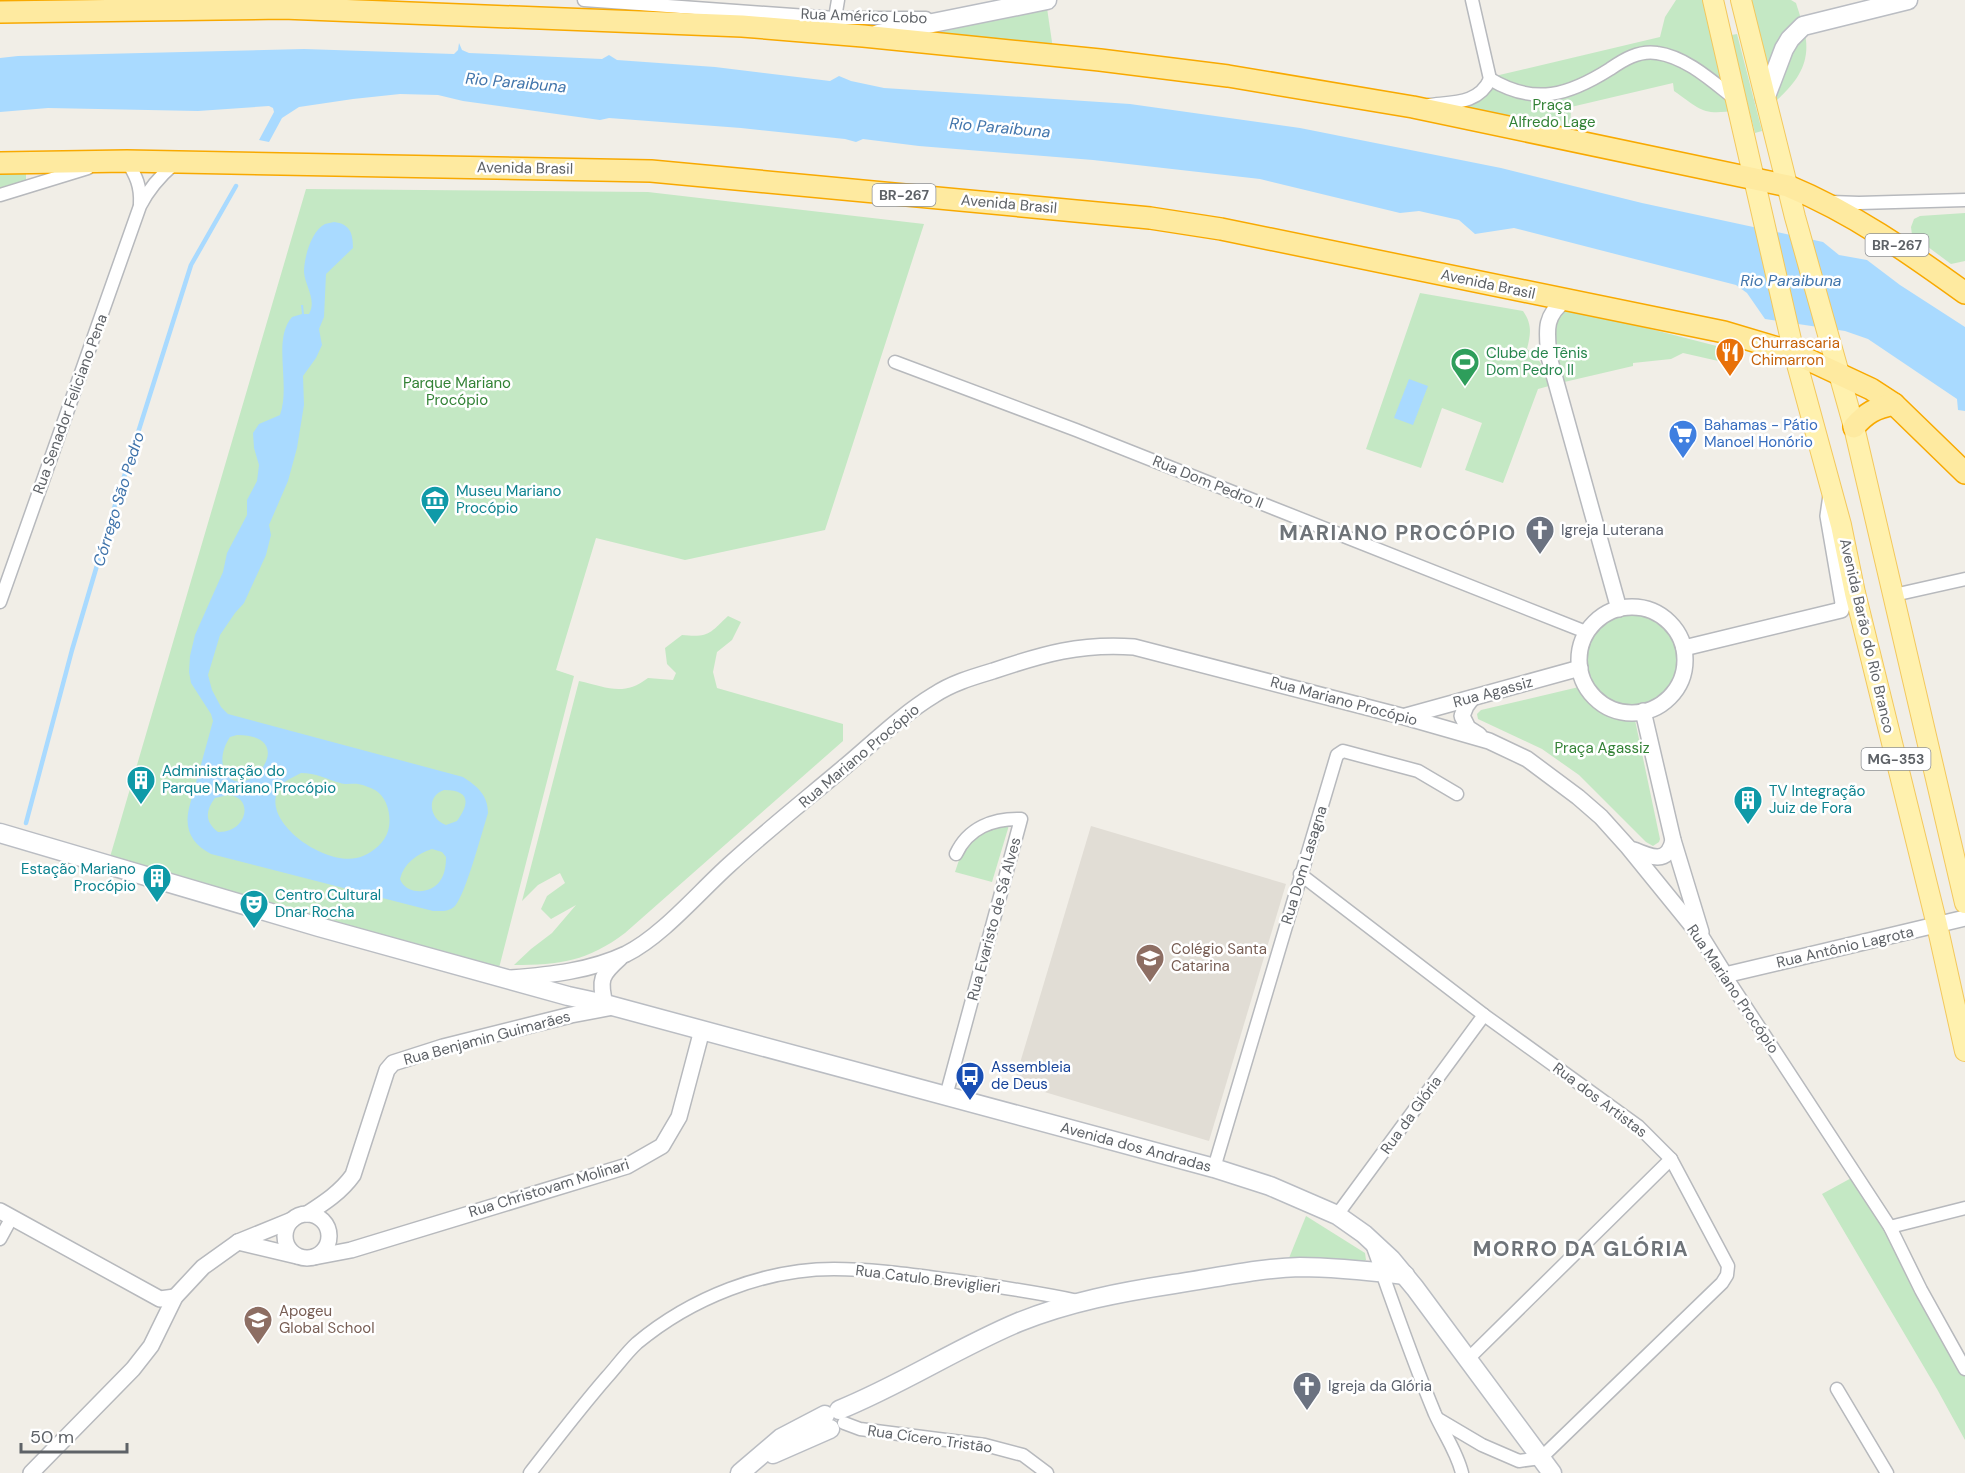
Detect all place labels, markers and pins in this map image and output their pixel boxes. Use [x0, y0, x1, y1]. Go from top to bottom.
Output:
place label: Churrascaria Chimarron [1751, 333, 1840, 370]
restaurant icon: Churrascaria Chimarron [1714, 336, 1746, 378]
place label: Clube de Tênis Dom Pedro II [1486, 343, 1588, 380]
sports icon: Clube de Tênis Dom Pedro II [1449, 346, 1481, 388]
place label: Bahamas - Pátio Manoel Honório [1704, 415, 1818, 452]
supermarket icon: Bahamas - Pátio Manoel Honório [1667, 418, 1699, 460]
place label: Museu Mariano Procópio [456, 481, 562, 518]
museum icon: Museu Mariano Procópio [419, 484, 451, 526]
church icon: Igreja Luterana [1524, 514, 1556, 556]
place label: Igreja Luterana [1561, 520, 1664, 540]
place label: Administração do Parque Mariano Procópio [162, 761, 336, 798]
building icon: Administração do Parque Mariano Procópio [125, 764, 157, 806]
place label: TV Integração Juiz de Fora [1769, 781, 1866, 818]
building icon: TV Integração Juiz de Fora [1732, 784, 1764, 826]
place label: Estação Mariano Procópio [21, 859, 136, 896]
building icon: Estação Mariano Procópio [141, 862, 173, 904]
place label: Centro Cultural Dnar Rocha [275, 885, 381, 922]
theatre icon: Centro Cultural Dnar Rocha [238, 888, 270, 930]
place label: Colégio Santa Catarina [1171, 939, 1267, 976]
school or university icon: Colégio Santa Catarina [1134, 942, 1166, 984]
place label: Assembleia de Deus [991, 1057, 1071, 1094]
bus stop icon: Assembleia de Deus [954, 1060, 986, 1102]
place label: Apogeu Global School [279, 1301, 375, 1338]
school or university icon: Apogeu Global School [242, 1304, 274, 1346]
church icon: Igreja da Glória [1291, 1370, 1323, 1412]
place label: Igreja da Glória [1328, 1376, 1432, 1396]

